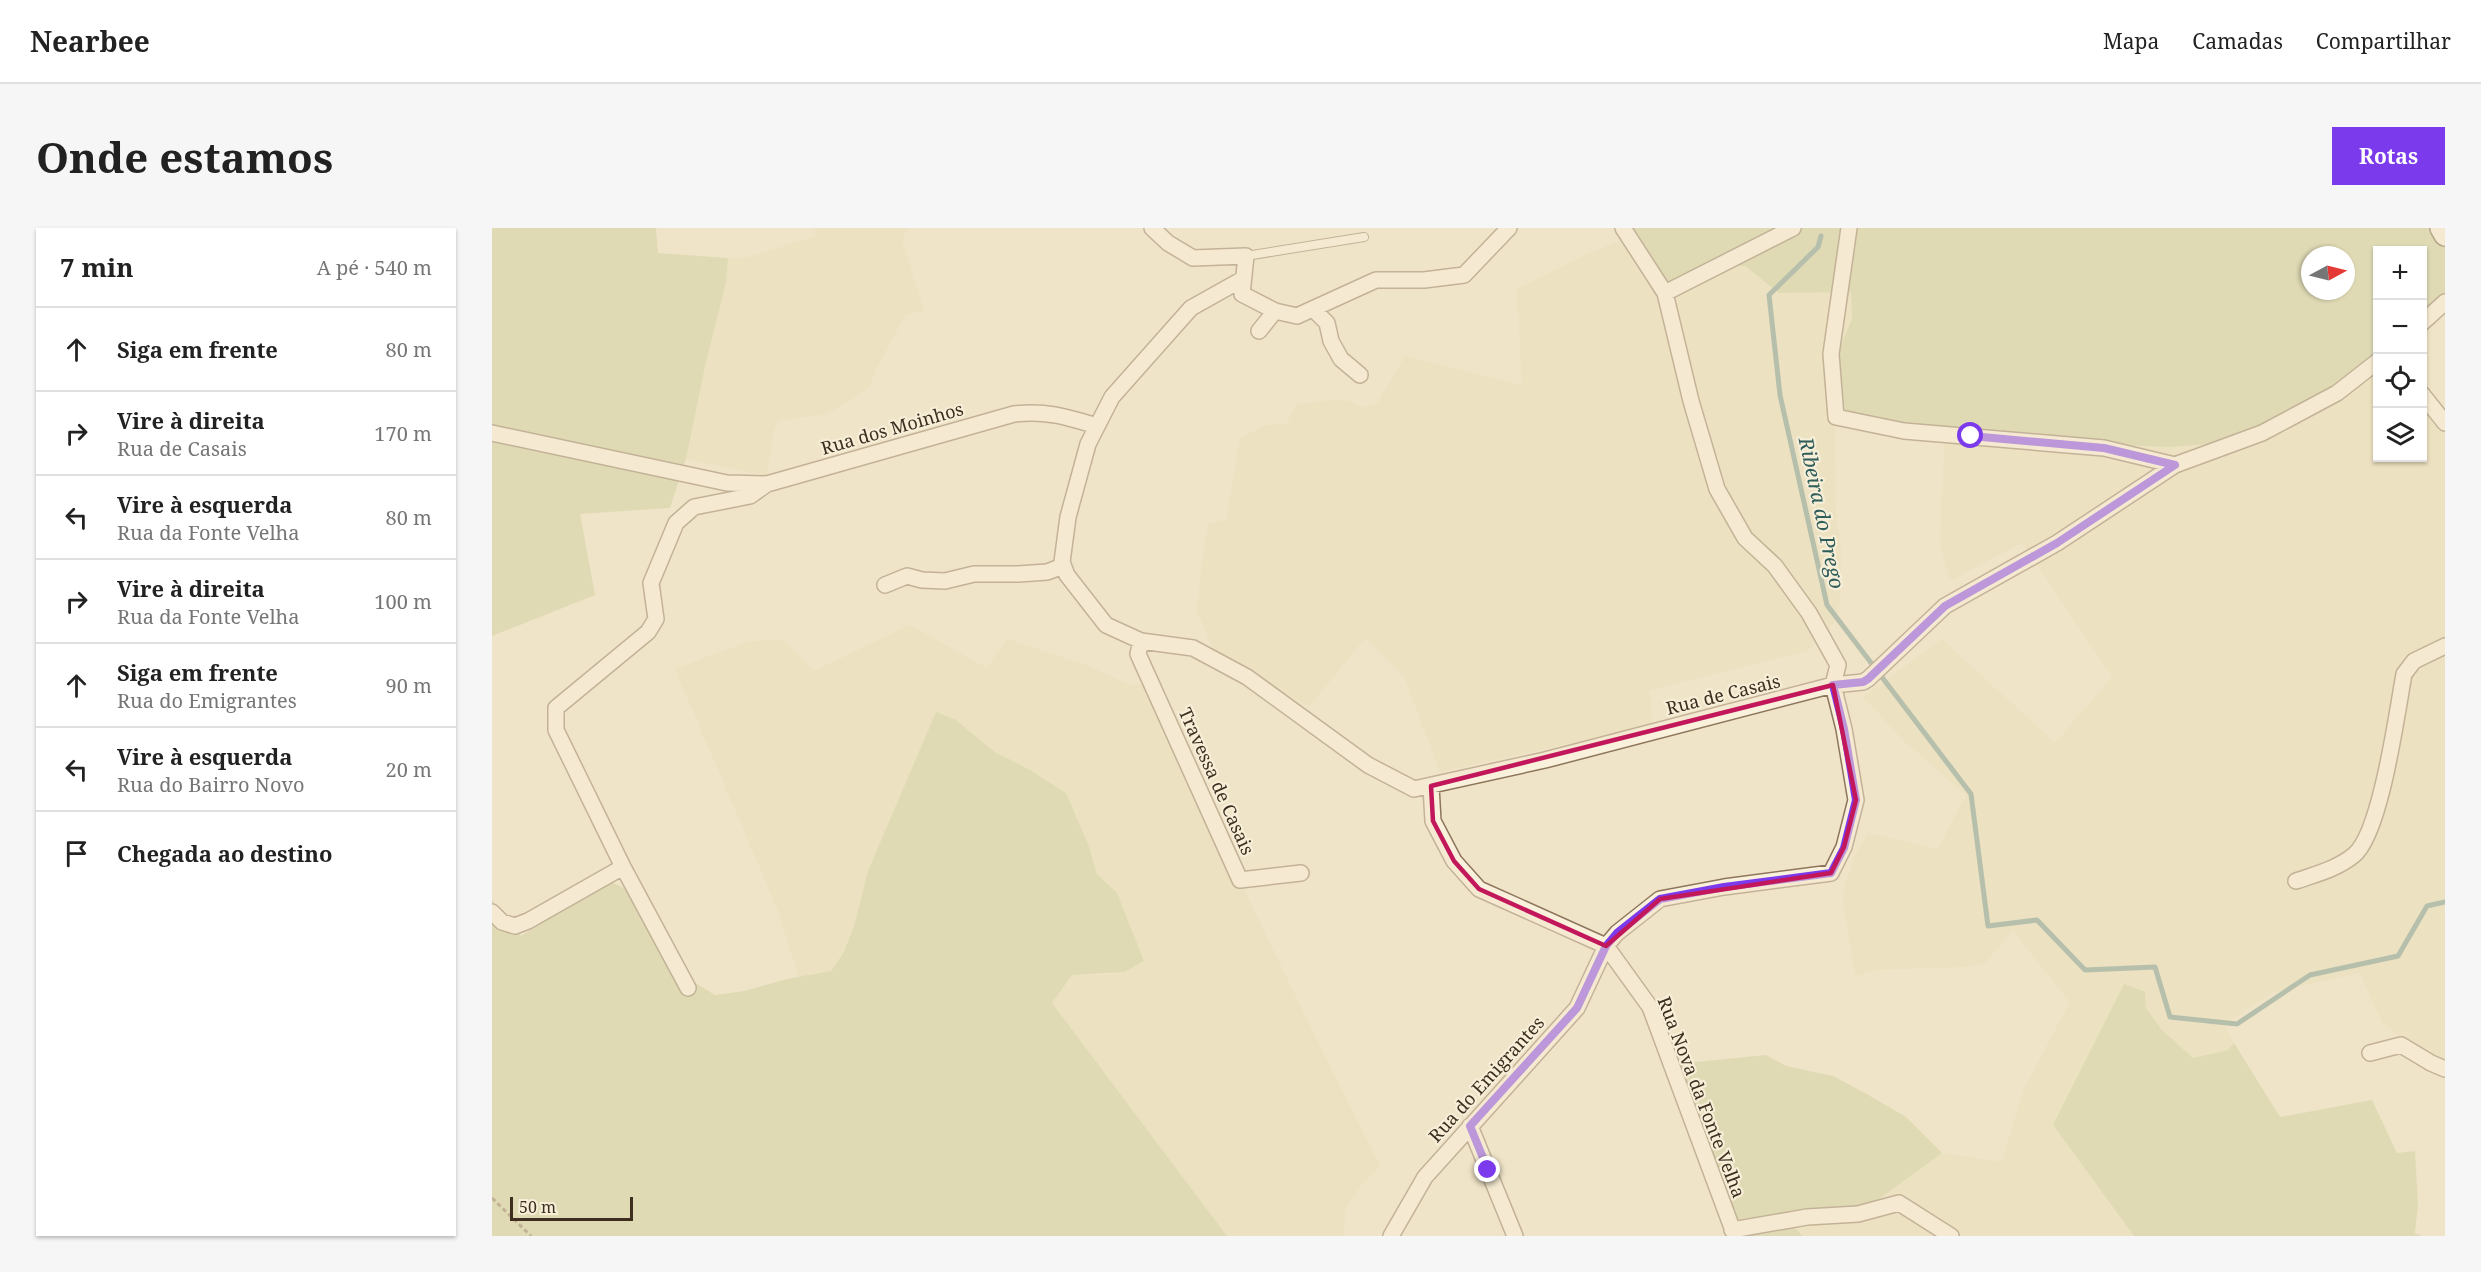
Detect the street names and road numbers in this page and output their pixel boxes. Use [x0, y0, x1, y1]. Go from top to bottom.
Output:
street label: Rua dos Moinhos [818, 396, 966, 460]
street label: Rua de Casais [1663, 668, 1783, 720]
street label: Travessa de Casais [1174, 703, 1260, 859]
street label: Rua Nova da Fonte Velha [1653, 993, 1751, 1201]
street label: Rua do Emigrantes [1423, 1011, 1549, 1147]

